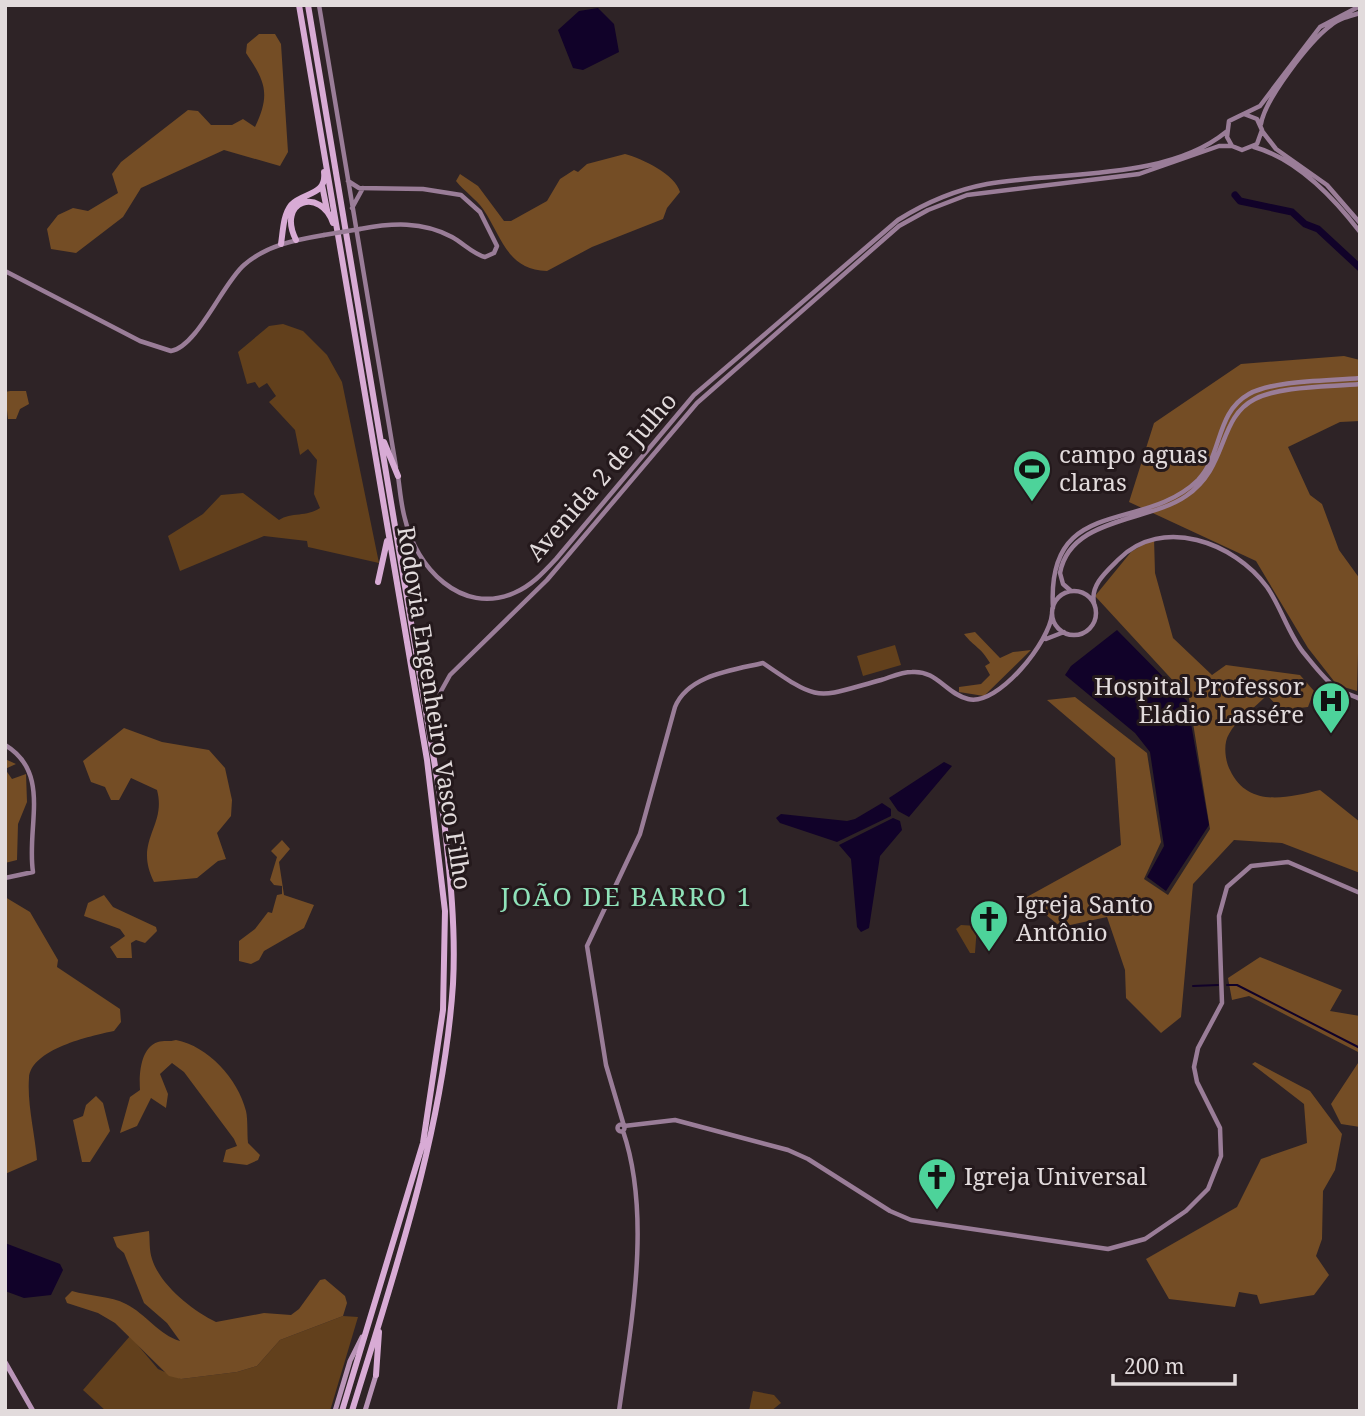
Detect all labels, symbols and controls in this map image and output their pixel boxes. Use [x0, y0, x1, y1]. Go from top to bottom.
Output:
street label: Avenida 2 de Julho [518, 385, 683, 567]
place label: campo aguas claras [1059, 437, 1208, 498]
sports icon: campo aguas claras [1011, 448, 1053, 503]
street label: Rodovia Engenheiro Vasco Filho [390, 524, 481, 892]
place label: Hospital Professor Eládio Lassére [1094, 669, 1304, 730]
hospital icon: Hospital Professor Eládio Lassére [1310, 680, 1352, 735]
district label: JOÃO DE BARRO 1 [500, 878, 753, 914]
place label: Igreja Santo Antônio [1016, 887, 1153, 948]
church icon: Igreja Santo Antônio [968, 898, 1010, 953]
church icon: Igreja Universal [916, 1156, 958, 1211]
place label: Igreja Universal [964, 1159, 1148, 1192]
scale bar [1113, 1342, 1236, 1386]
text: 200 m [1124, 1352, 1185, 1380]

